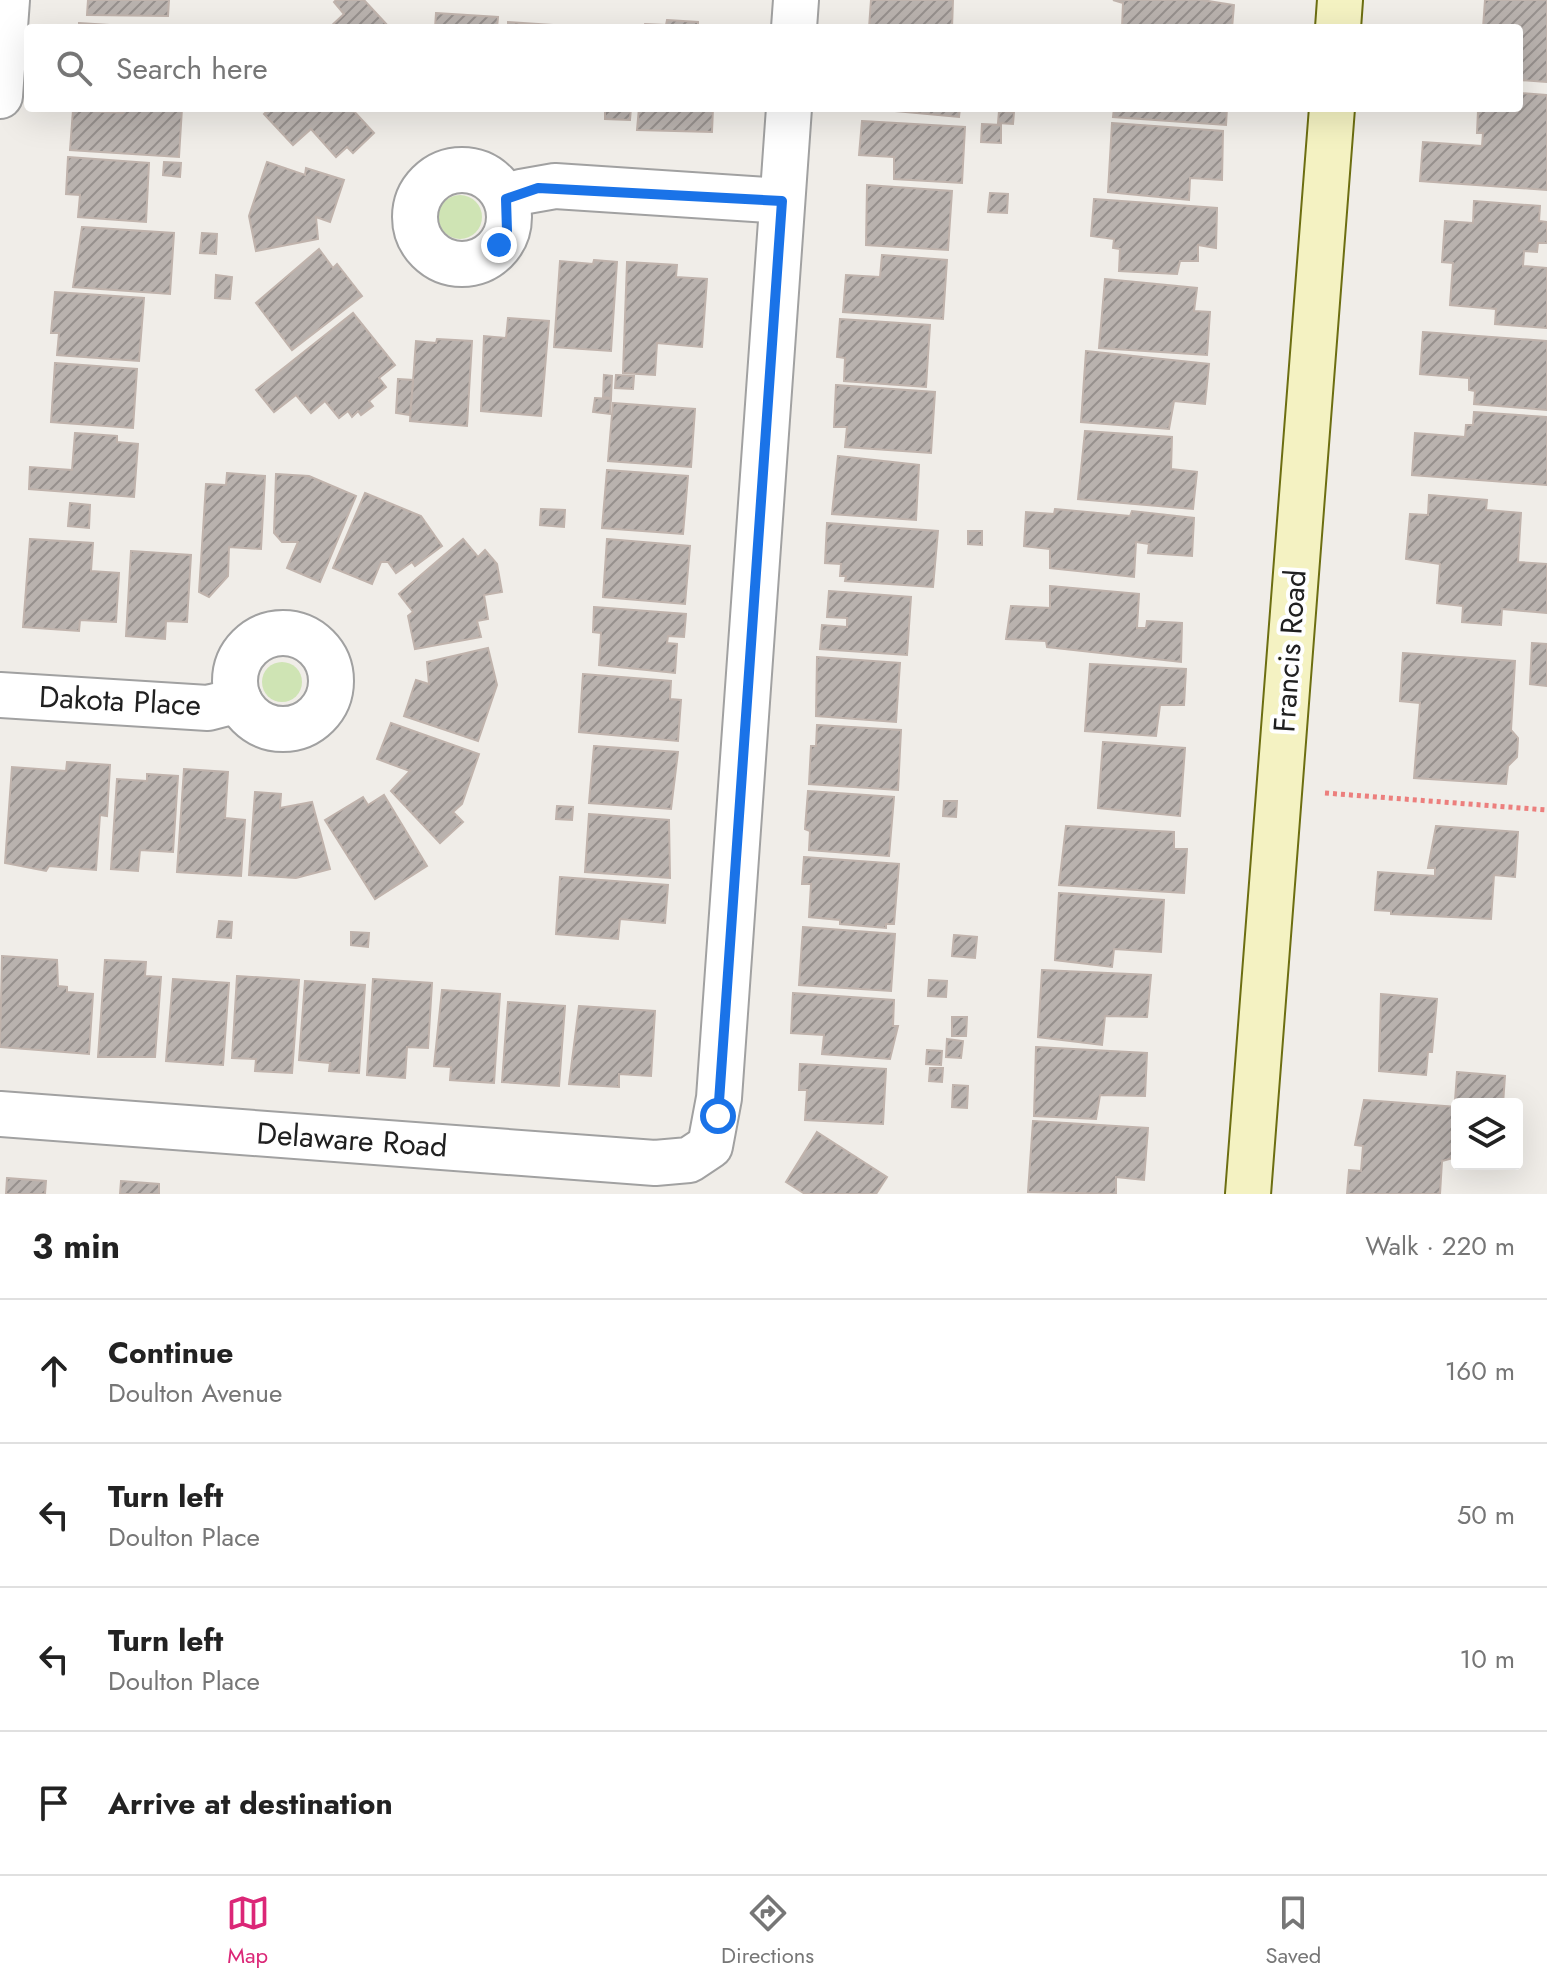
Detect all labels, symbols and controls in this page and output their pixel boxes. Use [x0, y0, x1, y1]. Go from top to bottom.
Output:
search box [24, 24, 1523, 112]
icon: search [52, 46, 96, 90]
text: Search here [116, 47, 268, 90]
route end [481, 227, 517, 263]
street label: Francis Road [1262, 568, 1317, 734]
street label: Dakota Place [38, 675, 202, 726]
route start [700, 1098, 736, 1134]
map controls [1451, 1098, 1523, 1170]
button: layers [1451, 1098, 1523, 1170]
street label: Delaware Road [255, 1111, 449, 1168]
text: 3 min [32, 1222, 120, 1271]
text: Walk · 220 m [1365, 1227, 1515, 1265]
text: Continue [108, 1331, 234, 1374]
icon: ahead [32, 1349, 76, 1393]
text: 160 m [1445, 1352, 1515, 1390]
text: Doulton Avenue [108, 1374, 282, 1412]
text: Turn left [108, 1475, 223, 1518]
icon: left [32, 1493, 76, 1537]
text: 50 m [1457, 1496, 1515, 1534]
text: Doulton Place [108, 1518, 260, 1556]
text: Turn left [108, 1619, 223, 1662]
icon: left [32, 1637, 76, 1681]
text: 10 m [1460, 1640, 1515, 1678]
text: Doulton Place [108, 1662, 260, 1700]
icon: arrive [32, 1781, 76, 1825]
text: Arrive at destination [108, 1782, 393, 1825]
tab: Map [226, 1891, 270, 1971]
tab: Directions [721, 1891, 814, 1971]
tab: Saved [1266, 1891, 1321, 1971]

